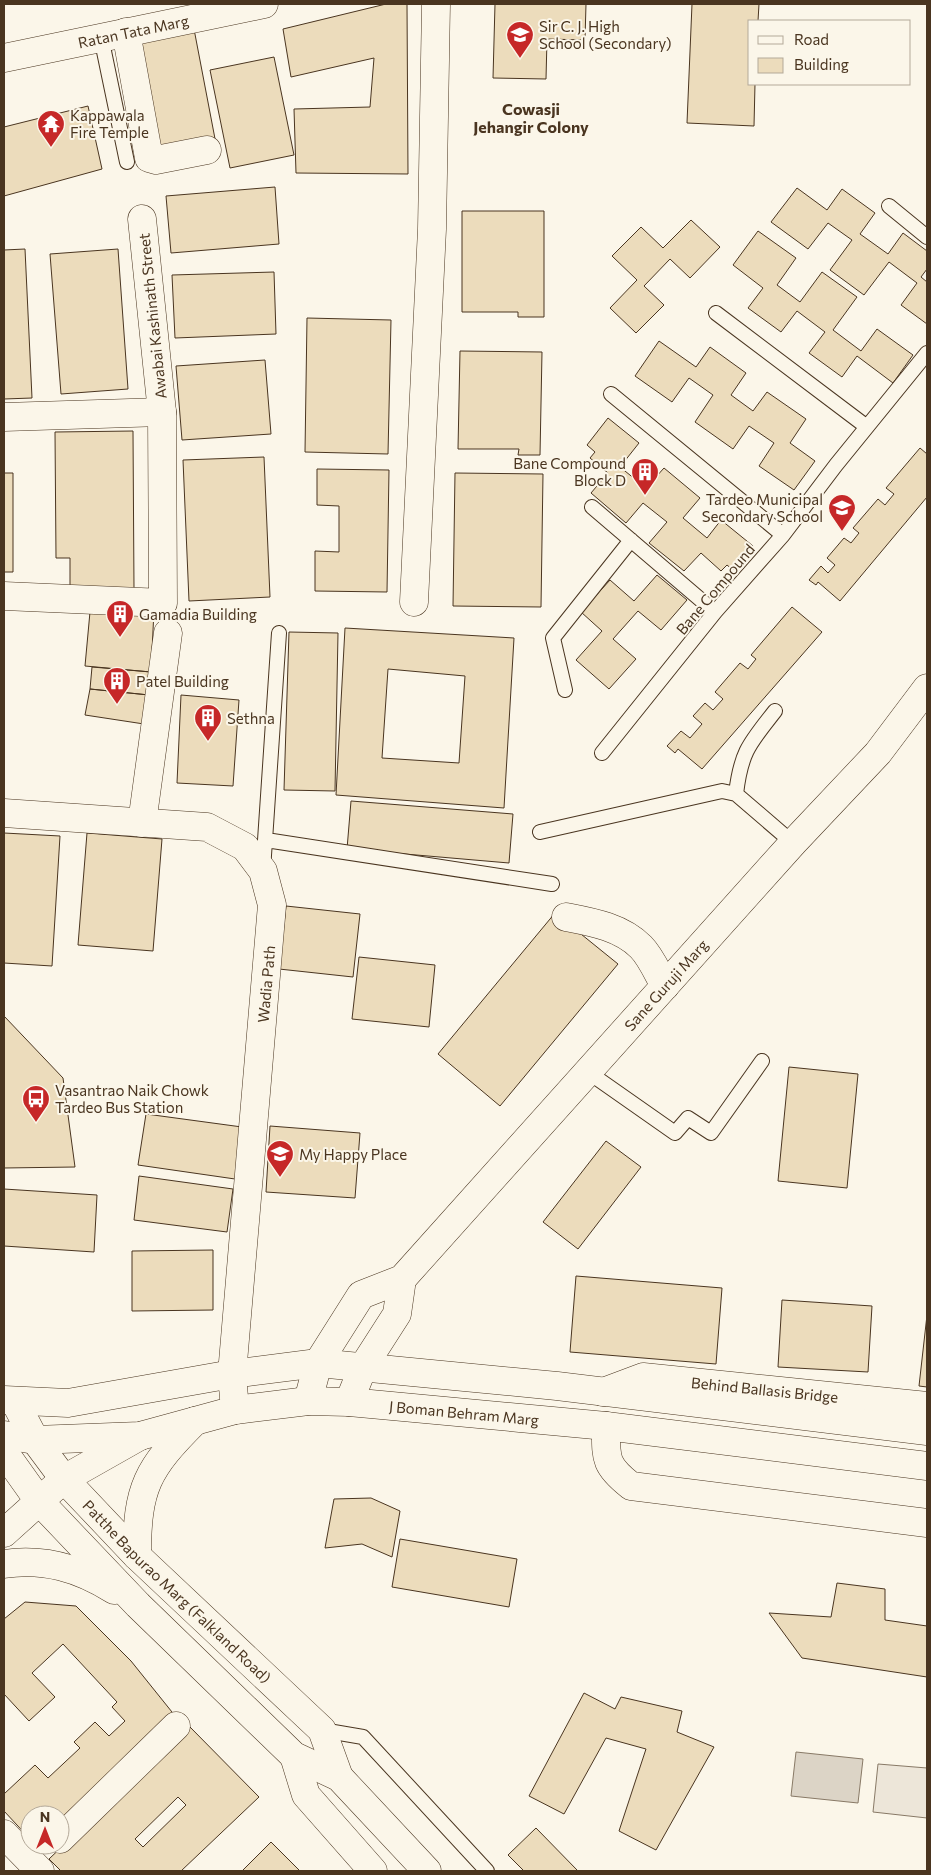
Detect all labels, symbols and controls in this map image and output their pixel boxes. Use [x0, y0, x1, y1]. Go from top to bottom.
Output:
street label: Ratan Tata Marg [76, 11, 190, 51]
place label: Sir C. J. High School (Secondary) [539, 17, 672, 52]
school or university icon: Sir C. J. High School (Secondary) [505, 20, 535, 59]
legend [748, 20, 911, 85]
text: Road [794, 30, 829, 48]
text: Building [794, 55, 849, 73]
district label: Cowasji Jehangir Colony [473, 99, 589, 136]
place label: Kappawala Fire Temple [70, 106, 149, 141]
temple icon: Kappawala Fire Temple [36, 109, 66, 148]
street label: Awabai Kashinath Street [134, 232, 170, 400]
place label: Bane Compound Block D [513, 454, 626, 489]
building icon: Bane Compound Block D [630, 457, 660, 496]
place label: Tardeo Municipal Secondary School [702, 490, 823, 525]
school or university icon: Tardeo Municipal Secondary School [827, 493, 857, 532]
street label: Bane Compound [672, 540, 758, 638]
building icon: Gamadia Building [105, 599, 135, 638]
place label: Gamadia Building [139, 605, 257, 623]
building icon: Patel Building [102, 666, 132, 705]
place label: Patel Building [136, 672, 229, 690]
building icon: Sethna [193, 703, 223, 742]
place label: Sethna [227, 709, 275, 727]
street label: Sane Guruji Marg [620, 935, 712, 1034]
street label: Wadia Path [254, 945, 278, 1023]
place label: Vasantrao Naik Chowk Tardeo Bus Station [55, 1081, 209, 1116]
bus stop icon: Vasantrao Naik Chowk Tardeo Bus Station [21, 1084, 51, 1123]
school or university icon: My Happy Place [265, 1139, 295, 1178]
place label: My Happy Place [299, 1145, 407, 1163]
street label: Behind Ballasis Bridge [690, 1373, 839, 1406]
street label: J Boman Behram Marg [388, 1397, 540, 1429]
street label: Patthe Bapurao Marg (Falkland Road) [79, 1496, 275, 1686]
north arrow [20, 1805, 70, 1855]
text: N [40, 1808, 50, 1825]

